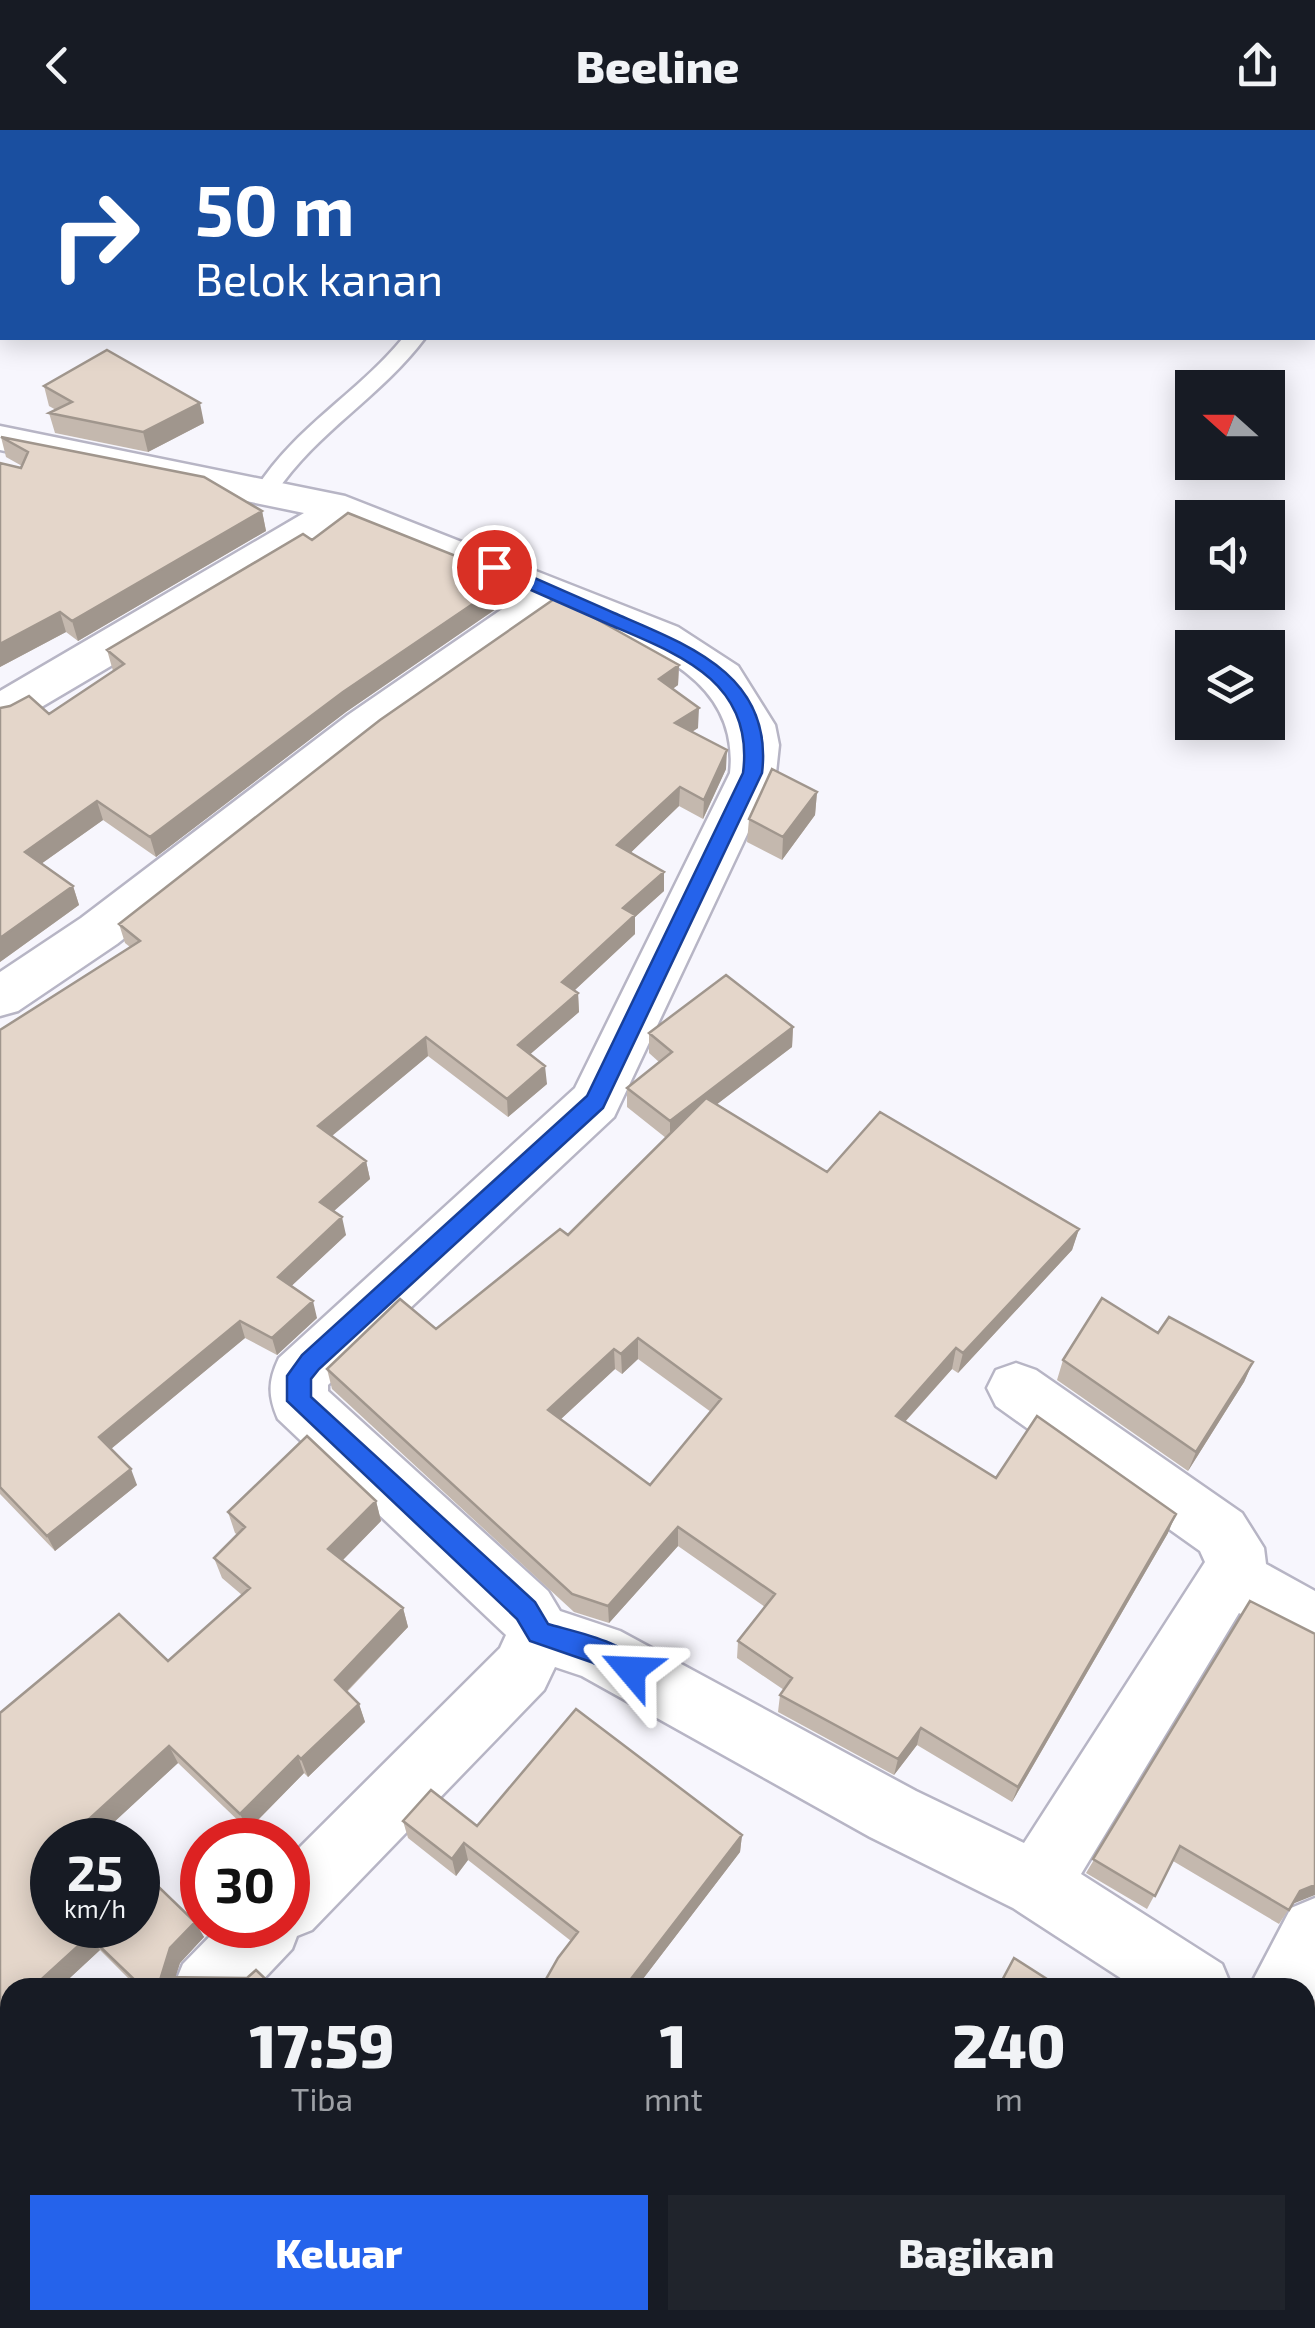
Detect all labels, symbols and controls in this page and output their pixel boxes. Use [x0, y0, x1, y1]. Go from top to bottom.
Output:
icon: back [30, 38, 85, 93]
text: Beeline [576, 38, 739, 92]
icon: share [1230, 38, 1285, 93]
text: 50 m [195, 166, 355, 250]
icon: right [30, 170, 160, 300]
text: Belok kanan [195, 251, 443, 305]
north arrow [1175, 370, 1285, 480]
map controls [1175, 370, 1285, 740]
button: sound [1175, 500, 1285, 610]
pin [452, 525, 537, 610]
icon: arrive [467, 540, 522, 595]
button: layers [1175, 630, 1285, 740]
position arrow [579, 1618, 683, 1722]
speed limit sign: 30 [180, 1818, 310, 1948]
text: 25 [67, 1841, 123, 1901]
text: km/h [64, 1893, 126, 1923]
text: 17:59 [250, 2008, 394, 2080]
text: 1 [660, 2008, 687, 2080]
text: 240 [952, 2008, 1065, 2080]
text: Tiba [291, 2079, 353, 2117]
text: mnt [644, 2079, 703, 2117]
text: m [995, 2079, 1023, 2117]
button: Keluar [30, 2195, 648, 2310]
button: Bagikan [668, 2195, 1285, 2310]

